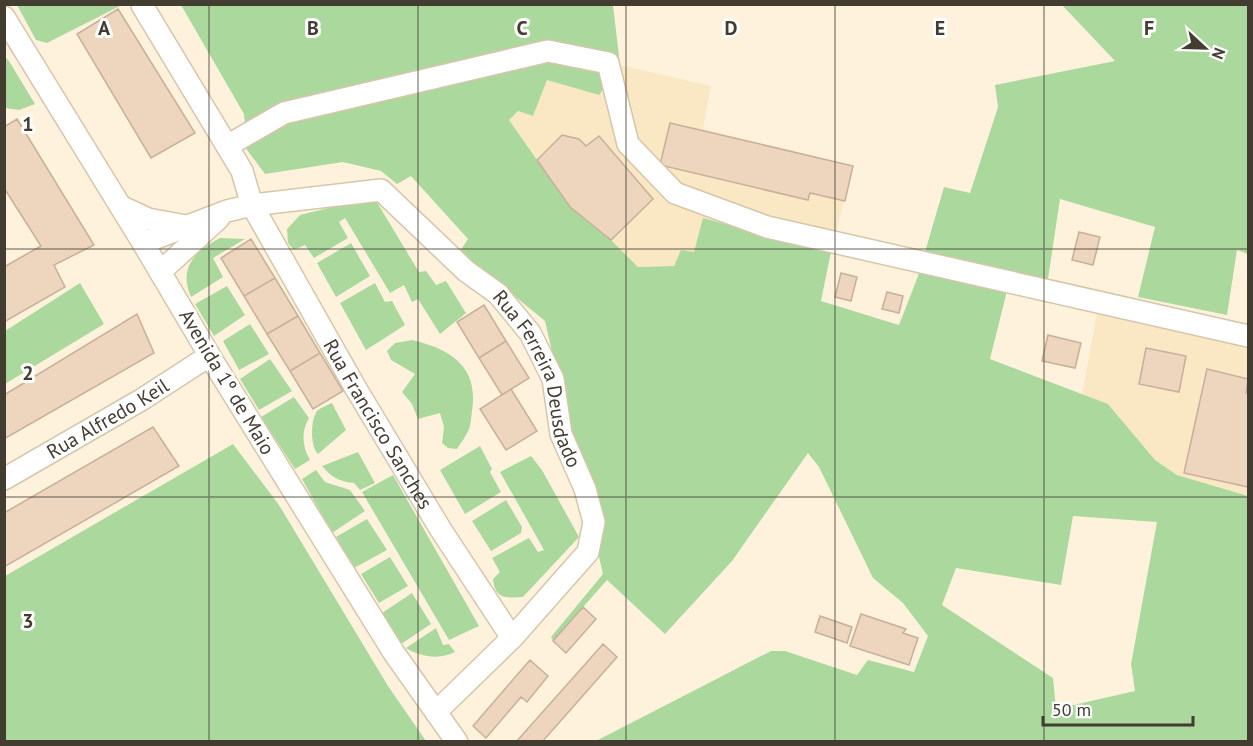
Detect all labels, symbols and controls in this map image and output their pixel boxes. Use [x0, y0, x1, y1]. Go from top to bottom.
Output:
text: A [98, 15, 111, 41]
text: B [307, 15, 319, 41]
text: C [516, 15, 528, 41]
text: D [725, 15, 738, 41]
text: E [935, 15, 945, 41]
text: F [1144, 15, 1154, 41]
north arrow [1175, 18, 1235, 78]
text: N [1208, 45, 1230, 62]
text: 1 [22, 111, 34, 137]
street label: Rua Ferreira Deusdado [487, 285, 587, 472]
street label: Avenida 1º de Maio [173, 305, 281, 459]
street label: Rua Francisco Sanches [318, 334, 438, 514]
text: 2 [22, 360, 34, 386]
street label: Rua Alfredo Keil [42, 372, 174, 465]
text: 3 [22, 608, 34, 634]
scale bar [1043, 689, 1193, 727]
text: 50 m [1052, 698, 1091, 721]

